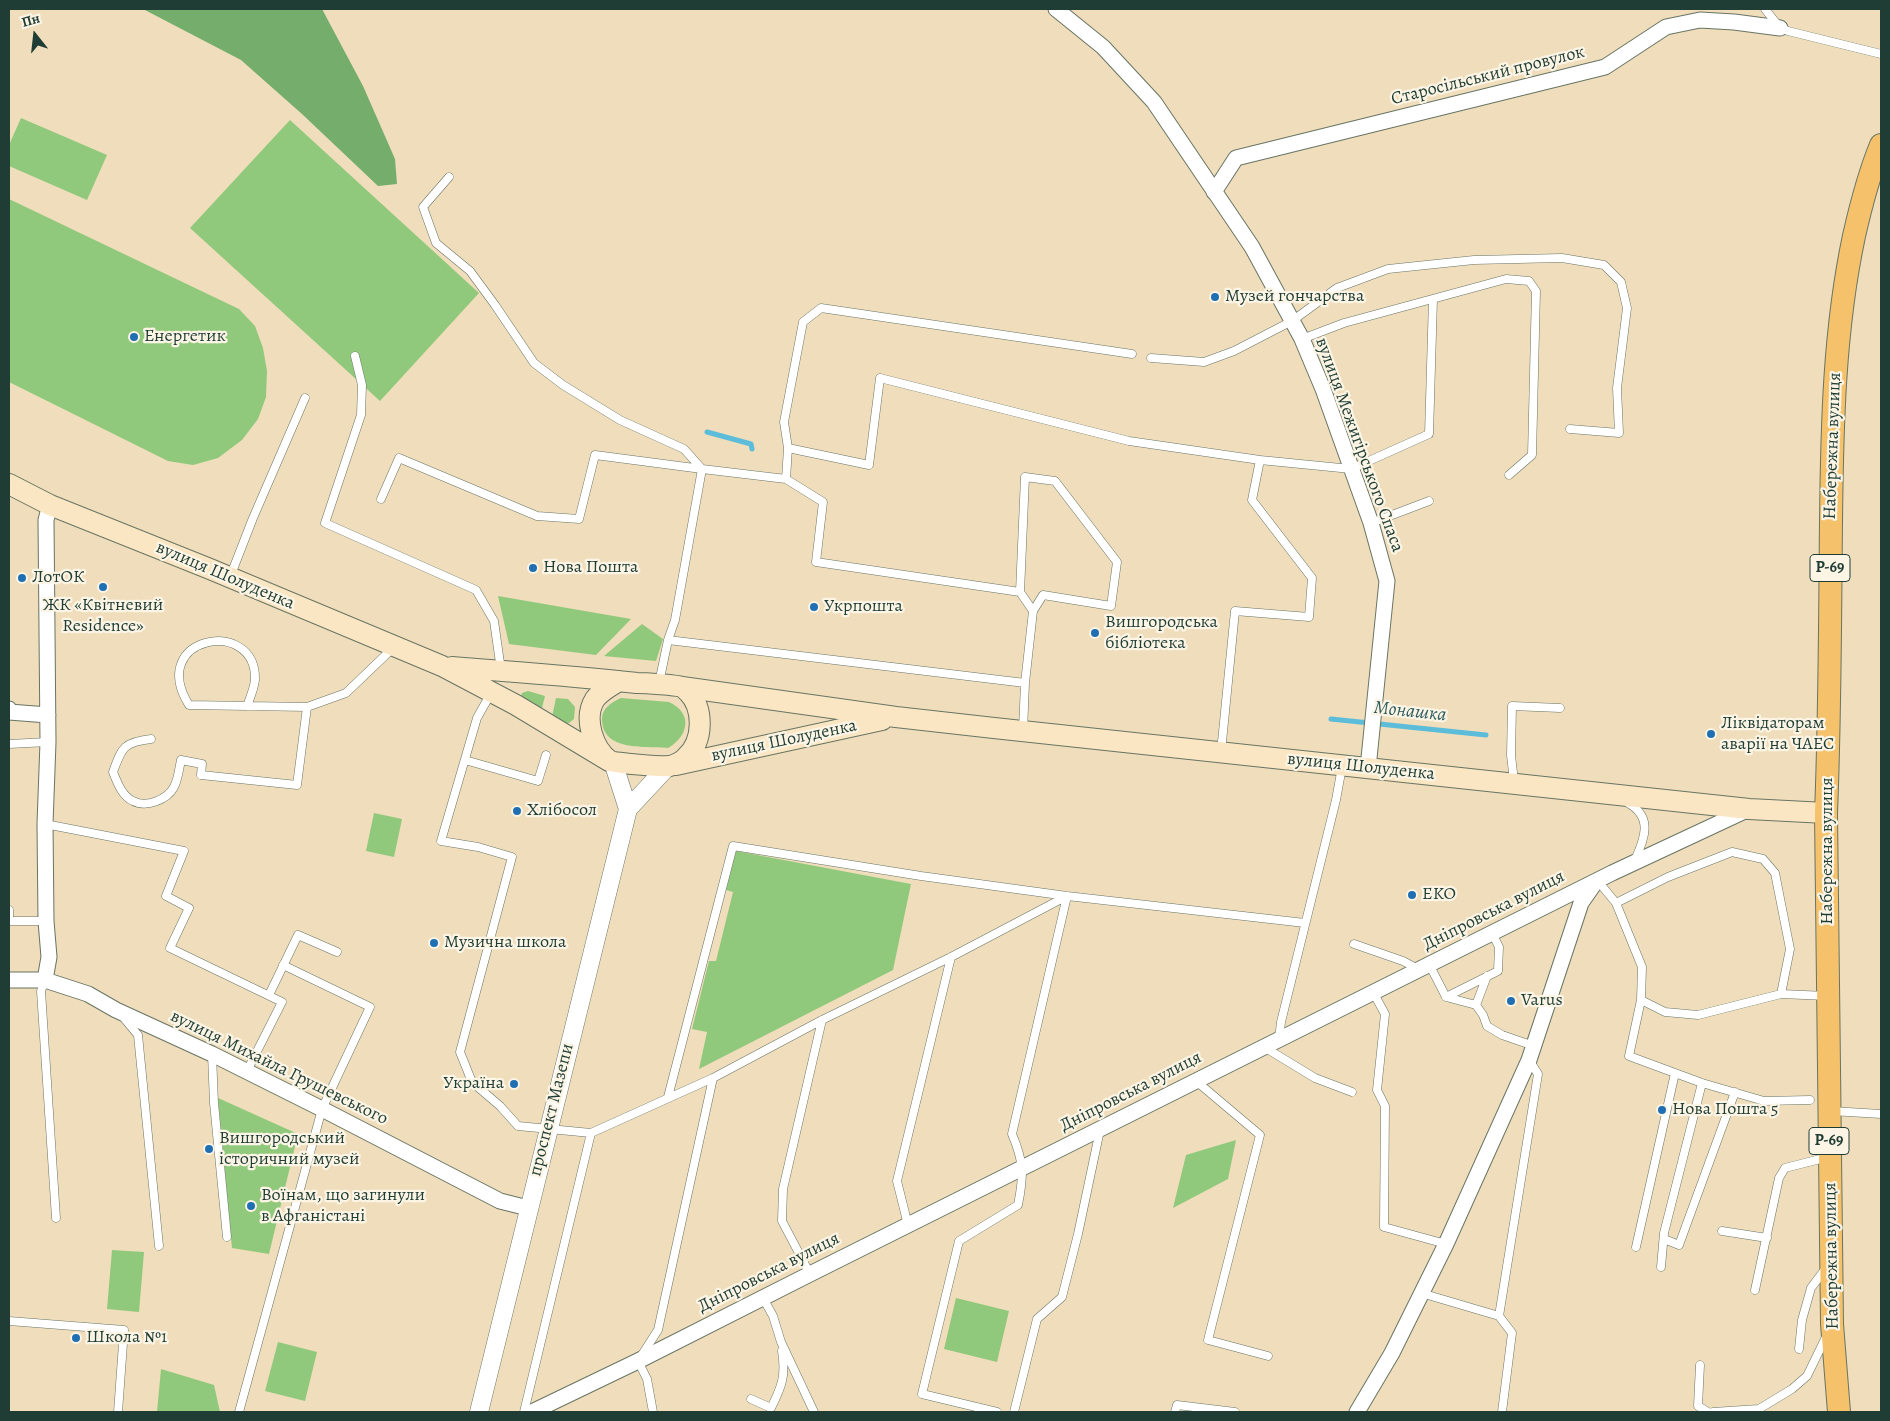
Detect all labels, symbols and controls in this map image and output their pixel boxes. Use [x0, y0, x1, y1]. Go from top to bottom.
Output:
text: Пн [19, 8, 42, 32]
north arrow [10, 10, 60, 60]
street label: Старосільський провулок [1389, 42, 1587, 110]
place label: Музей гончарства [1225, 286, 1364, 308]
marker: Музей гончарства [1209, 291, 1221, 303]
place label: Енергетик [144, 326, 226, 348]
marker: Енергетик [128, 331, 140, 343]
street label: вулиця Межигірського Спаса [1310, 335, 1408, 555]
street label: Набережна вулиця [1820, 372, 1846, 520]
street label: вулиця Шолуденка [153, 537, 297, 615]
road number: Р-69 [1810, 554, 1850, 582]
place label: Нова Пошта [543, 557, 638, 579]
marker: Нова Пошта [527, 562, 539, 574]
place label: ЛотОК [32, 567, 84, 589]
marker: ЛотОК [16, 572, 28, 584]
marker: ЖК «Квітневий Residence» [97, 581, 109, 593]
place label: ЖК «Квітневий Residence» [43, 595, 163, 638]
place label: Укрпошта [824, 596, 903, 618]
marker: Укрпошта [808, 601, 820, 613]
place label: Вишгородська бібліотека [1105, 612, 1218, 654]
marker: Вишгородська бібліотека [1089, 627, 1101, 639]
water label: Монашка [1373, 697, 1447, 727]
place label: Ліквідаторам аварії на ЧАЕС [1721, 713, 1834, 756]
street label: вулиця Шолуденка [709, 715, 859, 767]
marker: Ліквідаторам аварії на ЧАЕС [1705, 728, 1717, 740]
street label: вулиця Шолуденка [1286, 749, 1436, 785]
street label: Набережна вулиця [1817, 777, 1839, 925]
place label: Хлібосол [527, 800, 597, 822]
marker: Хлібосол [511, 805, 523, 817]
street label: Дніпровська вулиця [1420, 866, 1568, 956]
place label: EKO [1422, 884, 1456, 906]
marker: EKO [1406, 889, 1418, 901]
place label: Музична школа [444, 932, 566, 954]
marker: Музична школа [428, 937, 440, 949]
place label: Varus [1521, 990, 1563, 1012]
marker: Varus [1505, 995, 1517, 1007]
street label: вулиця Михайла Грушевського [167, 1006, 391, 1130]
street label: проспект Мазепи [525, 1041, 579, 1179]
street label: Дніпровська вулиця [1057, 1047, 1205, 1137]
place label: Україна [443, 1073, 504, 1095]
marker: Україна [508, 1078, 520, 1090]
place label: Нова Пошта 5 [1672, 1099, 1779, 1121]
marker: Нова Пошта 5 [1656, 1104, 1668, 1116]
place label: Вишгородський історичний музей [219, 1128, 359, 1170]
road number: Р-69 [1809, 1128, 1849, 1154]
marker: Вишгородський історичний музей [203, 1143, 215, 1155]
street label: Набережна вулиця [1820, 1182, 1844, 1330]
place label: Воїнам, що загинули в Афганістані [261, 1185, 425, 1228]
marker: Воїнам, що загинули в Афганістані [245, 1200, 257, 1212]
street label: Дніпровська вулиця [695, 1228, 843, 1318]
place label: Школа №1 [86, 1327, 167, 1349]
marker: Школа №1 [70, 1332, 82, 1344]

